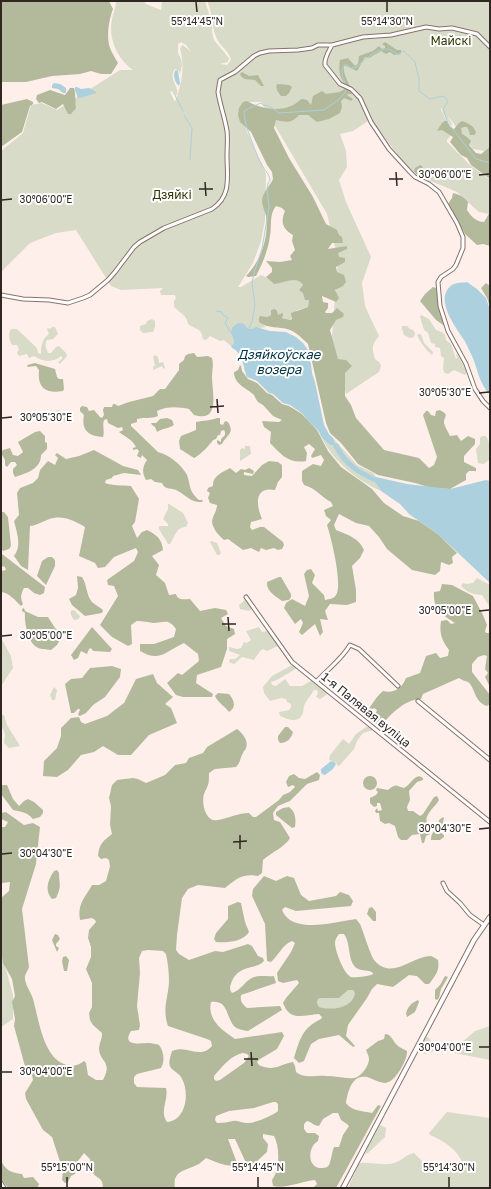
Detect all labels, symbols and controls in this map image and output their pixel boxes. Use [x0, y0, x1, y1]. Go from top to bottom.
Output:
text: 55°14'45"N [171, 15, 223, 27]
text: 55°14'30"N [361, 15, 413, 27]
park label: Майскі [430, 33, 472, 48]
text: 30°06'00"E [419, 168, 471, 180]
park label: Дзяйкі [152, 187, 192, 202]
text: 30°06'00"E [20, 193, 72, 205]
water label: Дзяйкоўскае возера [237, 346, 322, 377]
text: 30°05'30"E [419, 386, 471, 398]
text: 30°05'30"E [20, 411, 72, 423]
text: 30°05'00"E [419, 604, 471, 616]
text: 30°05'00"E [20, 629, 72, 641]
street label: 1-я Палявая вуліца [319, 669, 414, 750]
text: 30°04'30"E [419, 822, 471, 834]
text: 30°04'30"E [20, 847, 72, 859]
text: 30°04'00"E [419, 1041, 471, 1053]
text: 30°04'00"E [20, 1065, 72, 1077]
text: 55°15'00"N [41, 1161, 93, 1173]
text: 55°14'45"N [232, 1161, 284, 1173]
text: 55°14'30"N [423, 1161, 475, 1173]

